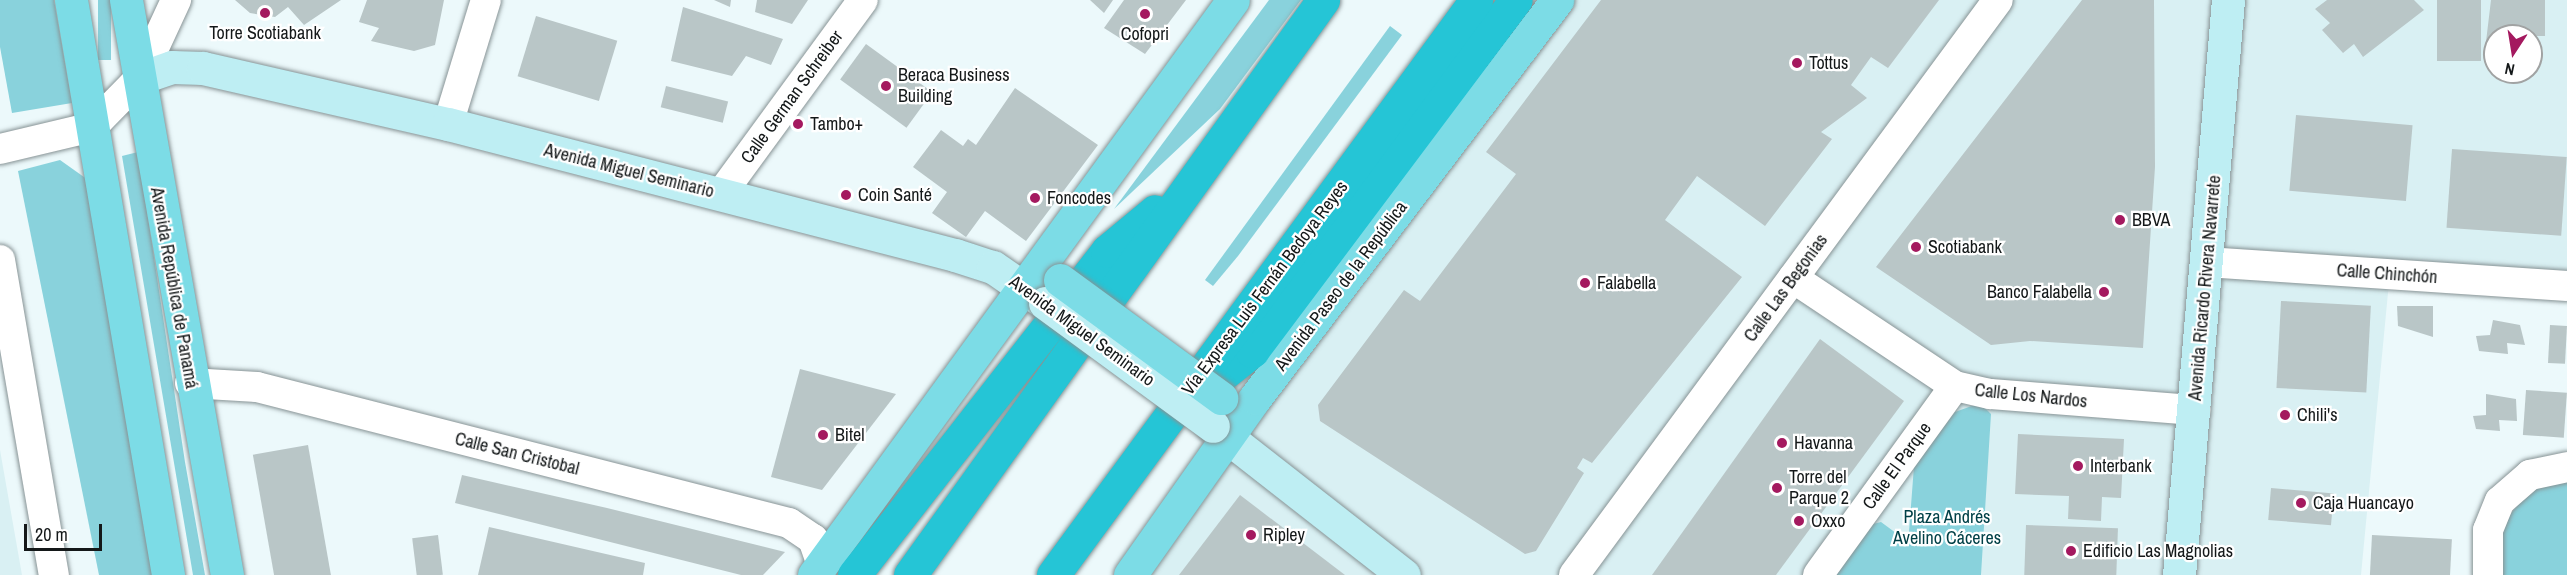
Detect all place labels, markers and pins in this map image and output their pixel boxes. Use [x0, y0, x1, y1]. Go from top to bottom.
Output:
marker: Torre Scotiabank [258, 6, 272, 20]
marker: Cofopri [1138, 7, 1152, 21]
place label: Torre Scotiabank [209, 22, 321, 44]
place label: Cofopri [1121, 23, 1169, 45]
place label: Tottus [1809, 52, 1848, 74]
marker: Tottus [1790, 56, 1804, 70]
place label: Beraca Business Building [898, 65, 1010, 107]
marker: Beraca Business Building [879, 79, 893, 93]
place label: Tambo+ [810, 113, 863, 135]
marker: Tambo+ [791, 117, 805, 131]
place label: Coin Santé [858, 184, 932, 206]
place label: Foncodes [1047, 187, 1111, 209]
marker: Coin Santé [839, 188, 853, 202]
marker: Foncodes [1028, 191, 1042, 205]
place label: BBVA [2132, 209, 2170, 231]
marker: BBVA [2113, 213, 2127, 227]
place label: Scotiabank [1928, 236, 2002, 258]
marker: Scotiabank [1909, 240, 1923, 254]
place label: Falabella [1597, 272, 1656, 294]
marker: Falabella [1578, 276, 1592, 290]
place label: Banco Falabella [1987, 281, 2092, 303]
marker: Banco Falabella [2097, 285, 2111, 299]
place label: Chili's [2297, 404, 2338, 426]
marker: Chili's [2278, 408, 2292, 422]
place label: Bitel [835, 424, 865, 446]
marker: Bitel [816, 428, 830, 442]
place label: Havanna [1794, 432, 1853, 454]
marker: Havanna [1775, 436, 1789, 450]
place label: Interbank [2090, 455, 2152, 477]
marker: Interbank [2071, 459, 2085, 473]
place label: Torre del Parque 2 [1789, 467, 1849, 510]
marker: Torre del Parque 2 [1770, 481, 1784, 495]
place label: Caja Huancayo [2313, 492, 2414, 514]
marker: Caja Huancayo [2294, 496, 2308, 510]
place label: Oxxo [1811, 510, 1845, 532]
marker: Oxxo [1792, 514, 1806, 528]
place label: Ripley [1263, 524, 1305, 546]
marker: Ripley [1244, 528, 1258, 542]
place label: Edificio Las Magnolias [2083, 540, 2233, 562]
marker: Edificio Las Magnolias [2064, 544, 2078, 558]

